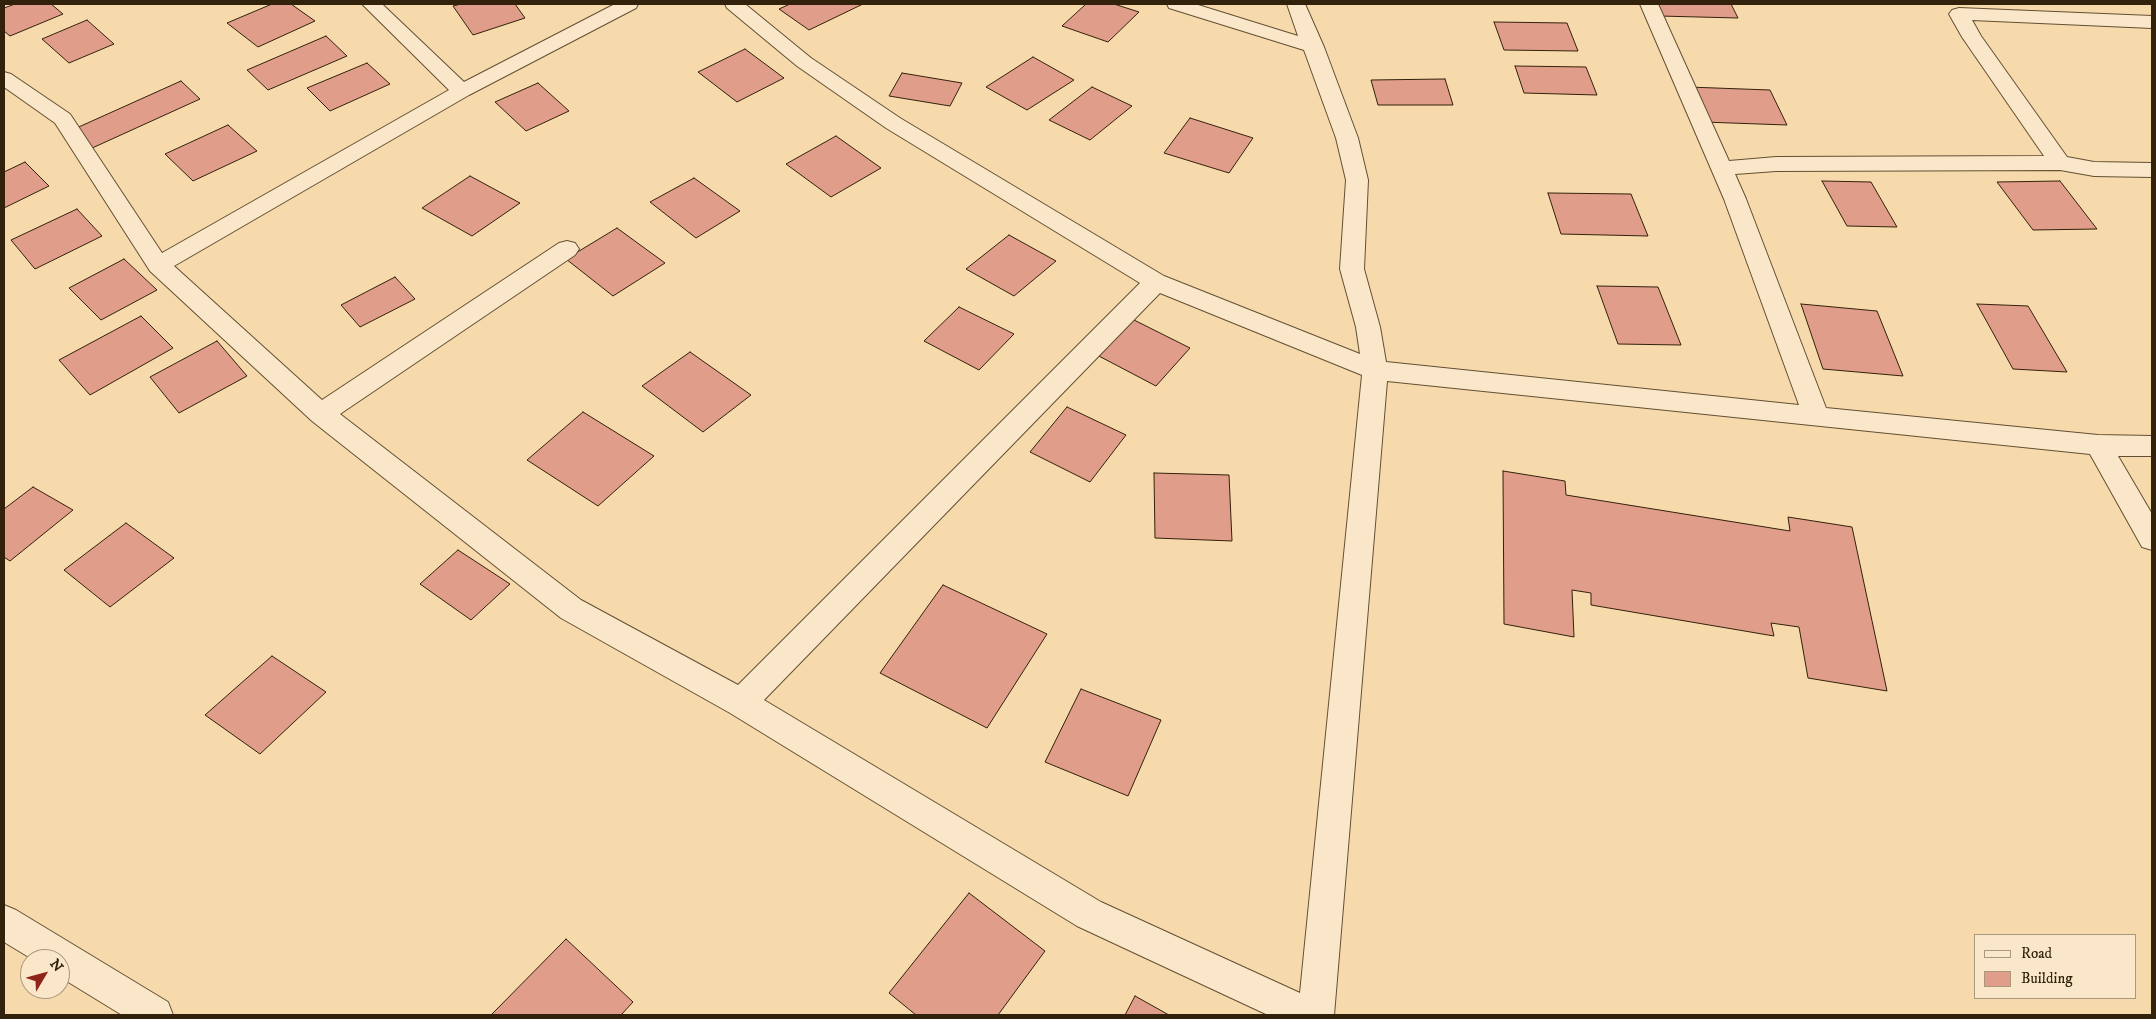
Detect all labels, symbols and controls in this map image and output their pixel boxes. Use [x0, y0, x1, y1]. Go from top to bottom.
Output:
legend [1974, 934, 2136, 999]
text: Road [2021, 944, 2052, 963]
north arrow [20, 949, 70, 999]
text: N [46, 956, 67, 976]
text: Building [2021, 969, 2073, 988]

